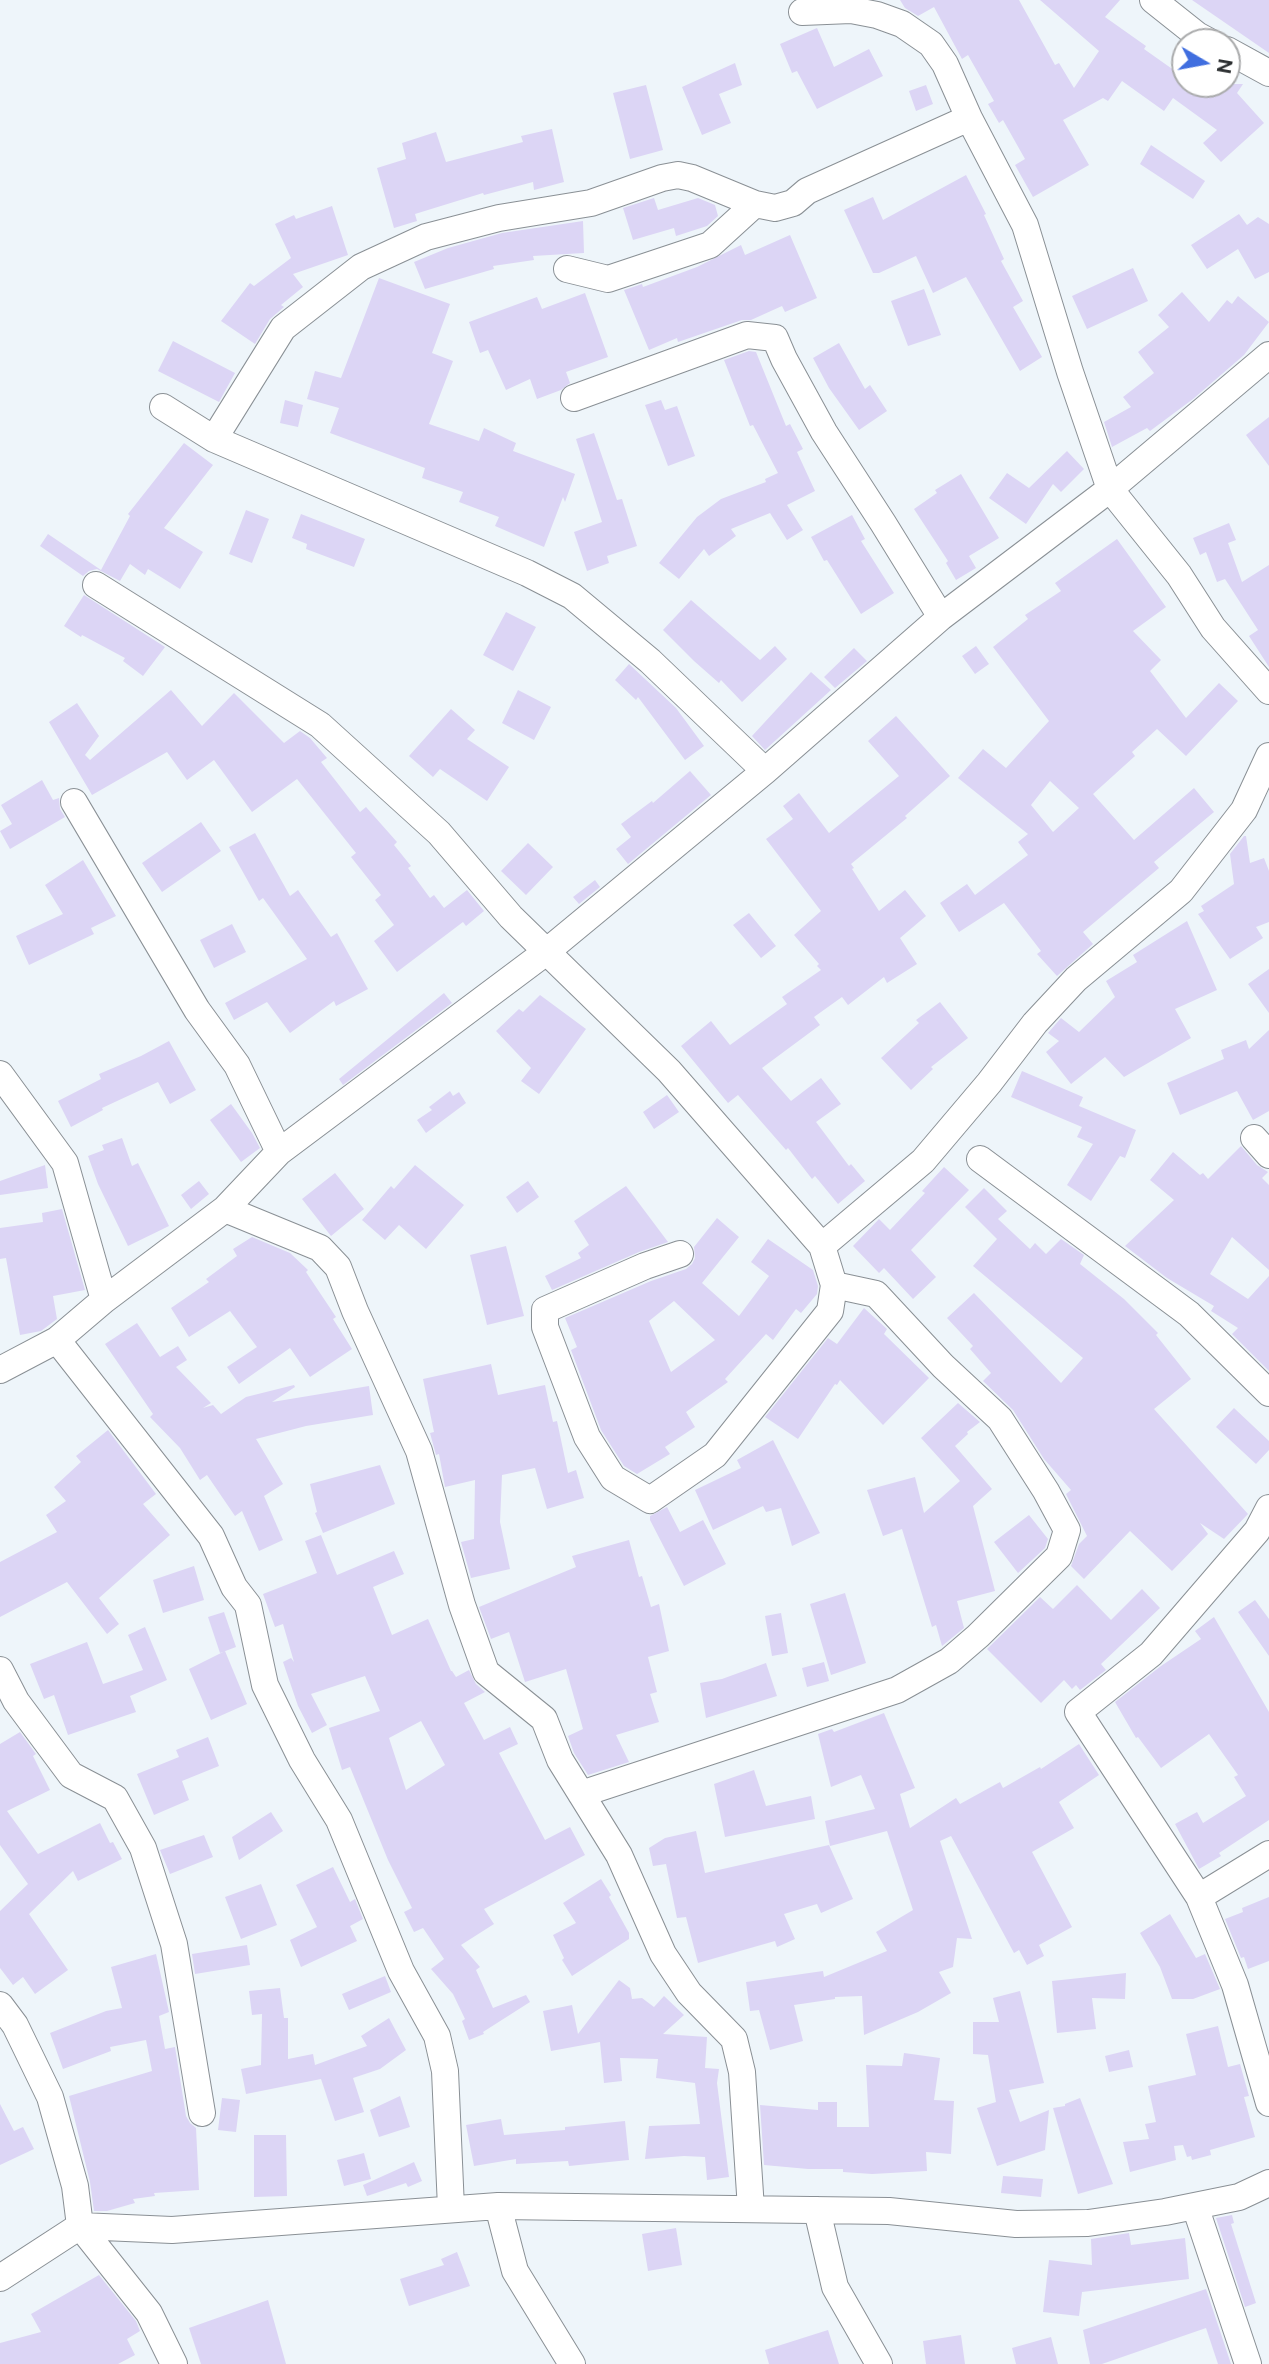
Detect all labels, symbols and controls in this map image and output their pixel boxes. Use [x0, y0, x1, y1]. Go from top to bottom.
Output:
north arrow [1171, 28, 1241, 98]
text: N [1213, 57, 1237, 76]

